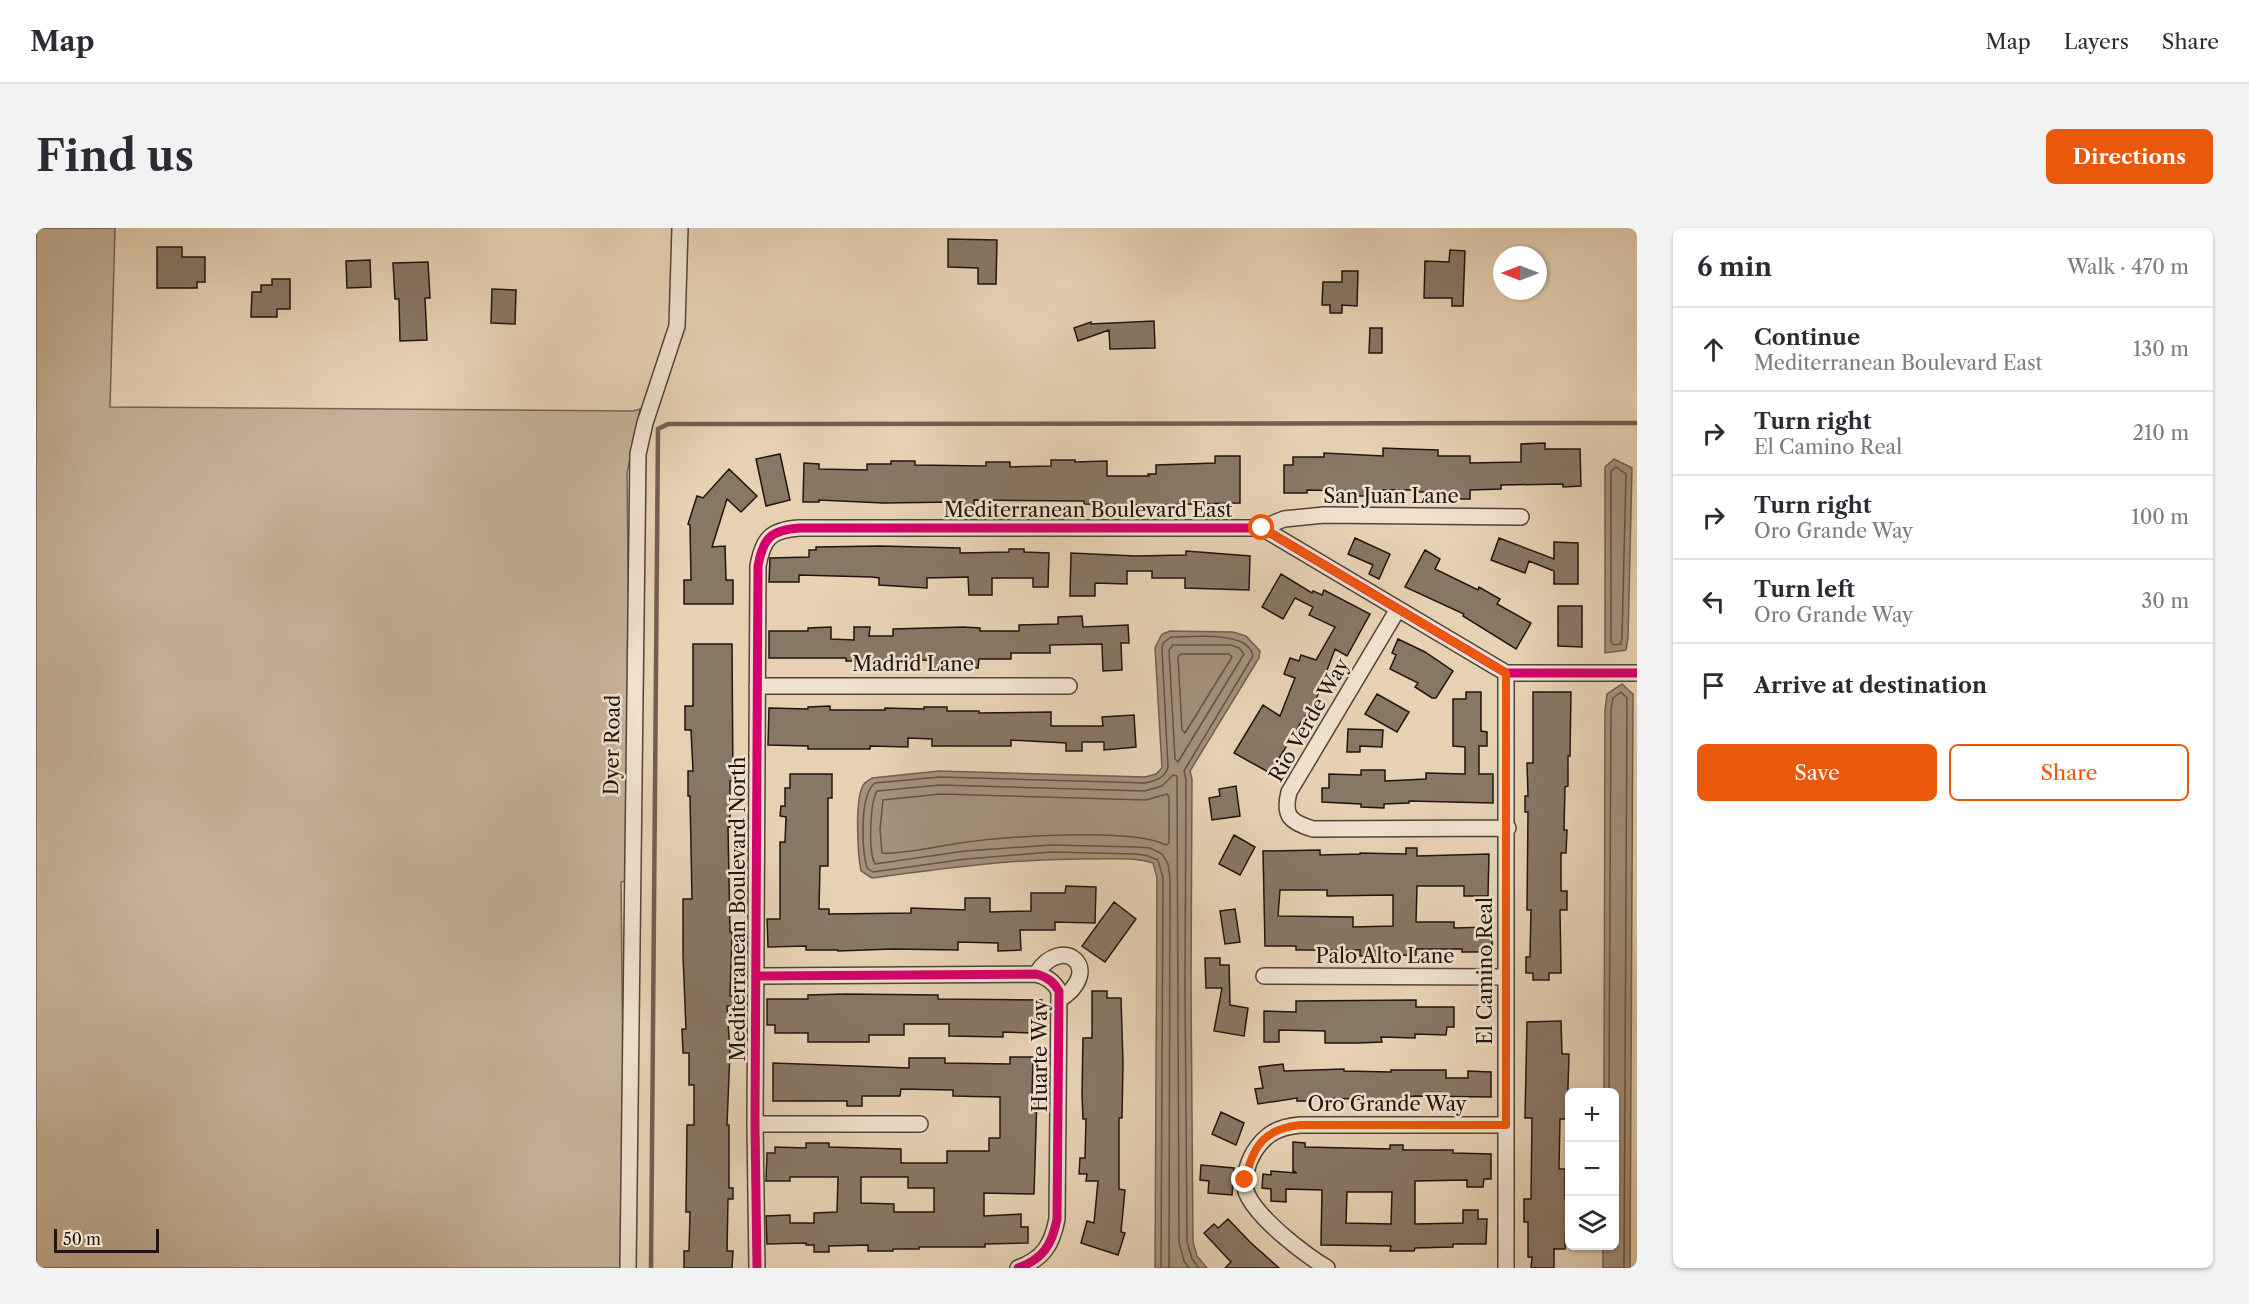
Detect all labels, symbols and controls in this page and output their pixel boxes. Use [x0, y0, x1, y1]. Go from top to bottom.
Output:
text: Map [30, 24, 94, 58]
text: Map [1986, 29, 2031, 54]
text: Layers [2064, 29, 2129, 54]
text: Share [2162, 29, 2219, 54]
button: Directions [2046, 129, 2213, 184]
text: Find us [36, 130, 194, 182]
north arrow [1493, 246, 1547, 300]
text: 6 min [1697, 251, 1772, 283]
text: Walk · 470 m [2067, 255, 2189, 279]
text: Continue [1754, 324, 1860, 351]
icon: ahead [1697, 333, 1730, 366]
text: 130 m [2133, 337, 2189, 361]
text: Mediterranean Boulevard East [1754, 351, 2043, 375]
text: Turn right [1754, 408, 1872, 435]
icon: right [1697, 417, 1730, 450]
text: 210 m [2132, 421, 2189, 445]
text: El Camino Real [1754, 435, 1902, 459]
street label: San Juan Lane [1323, 484, 1459, 508]
text: Turn right [1754, 492, 1872, 519]
street label: Mediterranean Boulevard East [944, 498, 1232, 522]
icon: right [1697, 501, 1730, 534]
text: 100 m [2131, 505, 2189, 529]
route start [1248, 514, 1274, 540]
text: Oro Grande Way [1754, 519, 1913, 543]
text: Turn left [1754, 576, 1855, 603]
icon: left [1697, 585, 1730, 618]
text: 30 m [2141, 589, 2189, 613]
text: Oro Grande Way [1754, 603, 1913, 627]
street label: Madrid Lane [852, 652, 974, 676]
street label: Rio Verde Way [1264, 653, 1355, 786]
icon: arrive [1697, 669, 1730, 702]
text: Arrive at destination [1754, 672, 1987, 699]
street label: Dyer Road [599, 694, 625, 796]
button: Save [1697, 744, 1937, 801]
button: Share [1949, 744, 2189, 801]
street label: Mediterranean Boulevard North [726, 756, 750, 1061]
street label: El Camino Real [1473, 897, 1497, 1045]
street label: Palo Alto Lane [1316, 944, 1454, 968]
street label: Huarte Way [1028, 999, 1052, 1112]
map controls [1565, 1088, 1619, 1250]
button: + [1565, 1088, 1619, 1142]
street label: Oro Grande Way [1307, 1092, 1467, 1116]
button: − [1565, 1142, 1619, 1196]
route end [1231, 1166, 1257, 1192]
button: layers [1565, 1196, 1619, 1250]
scale bar [54, 1226, 159, 1254]
text: 50 m [63, 1229, 101, 1249]

